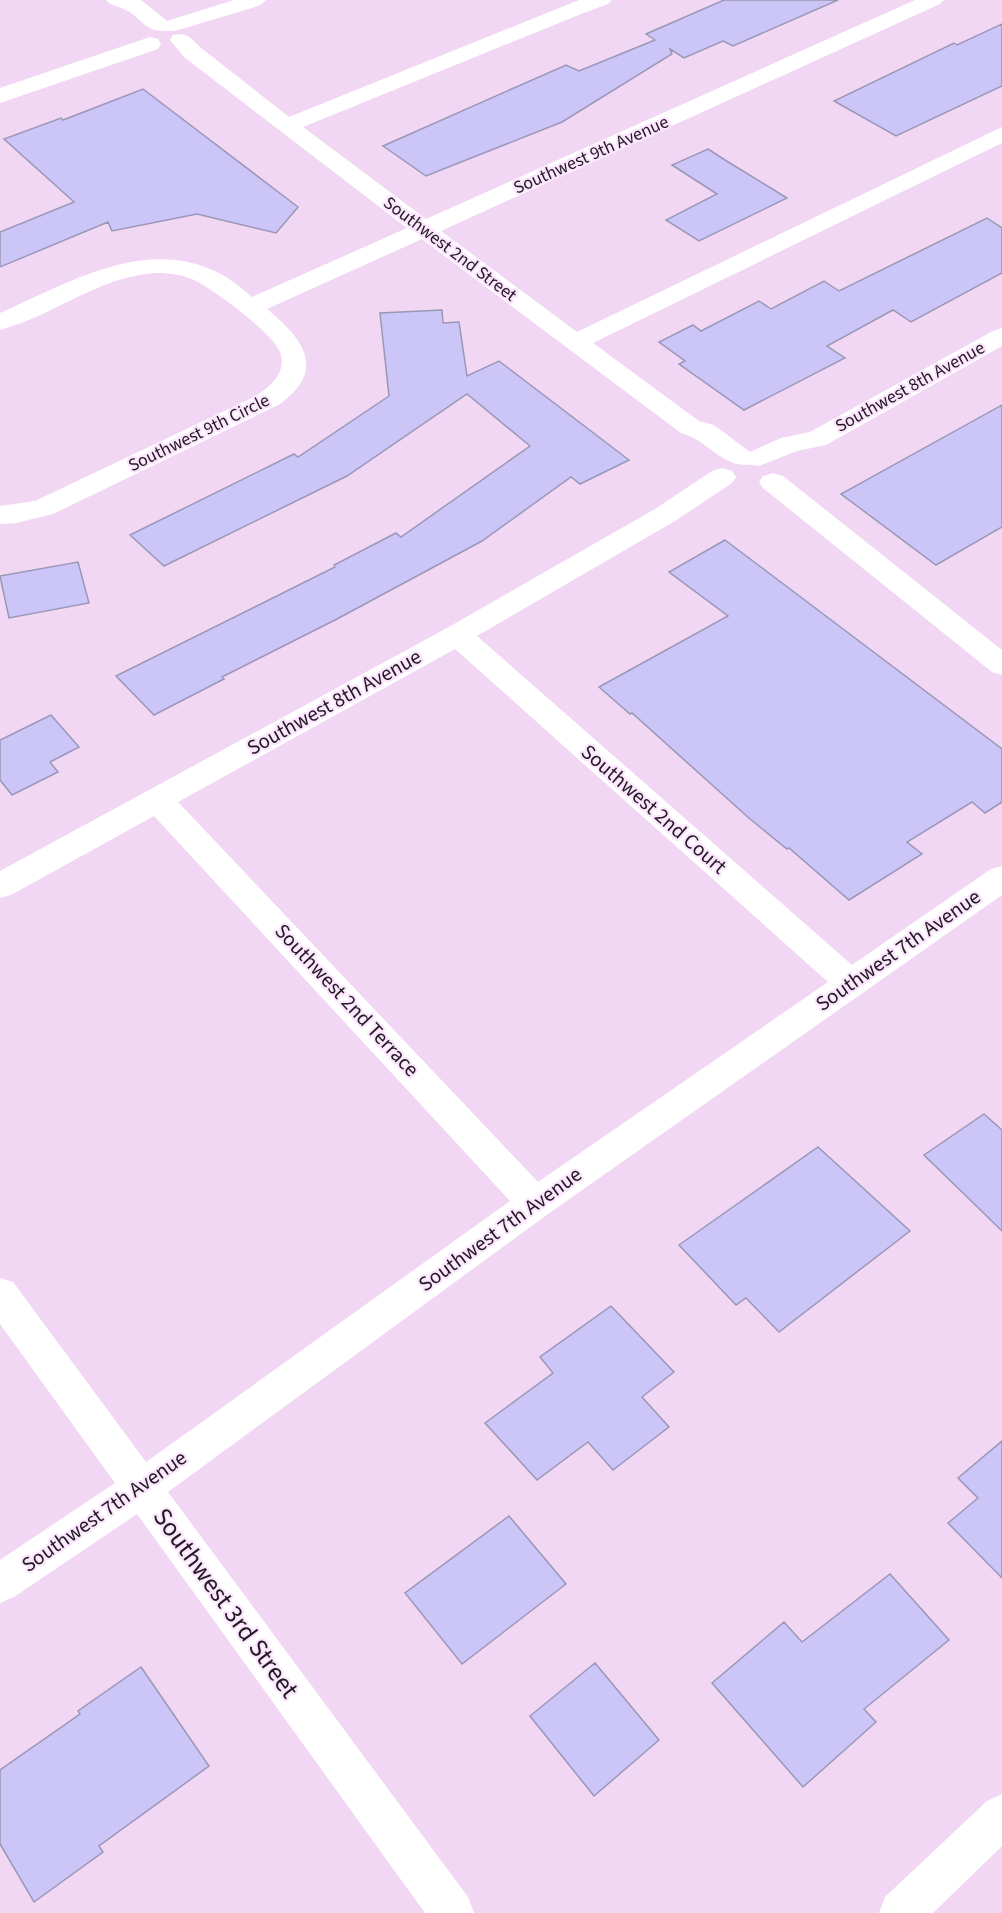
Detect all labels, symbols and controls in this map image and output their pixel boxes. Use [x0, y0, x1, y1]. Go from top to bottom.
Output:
street label: Southwest 9th Avenue [509, 109, 673, 201]
street label: Southwest 2nd Street [378, 191, 522, 307]
street label: Southwest 8th Avenue [831, 335, 989, 439]
street label: Southwest 9th Circle [124, 388, 274, 478]
street label: Southwest 8th Avenue [241, 641, 427, 763]
street label: Southwest 2nd Court [574, 737, 734, 881]
street label: Southwest 7th Avenue [809, 882, 987, 1018]
street label: Southwest 2nd Terrace [268, 917, 426, 1083]
street label: Southwest 7th Avenue [412, 1159, 588, 1299]
street label: Southwest 7th Avenue [15, 1443, 193, 1579]
street label: Southwest 3rd Street [144, 1500, 308, 1706]

